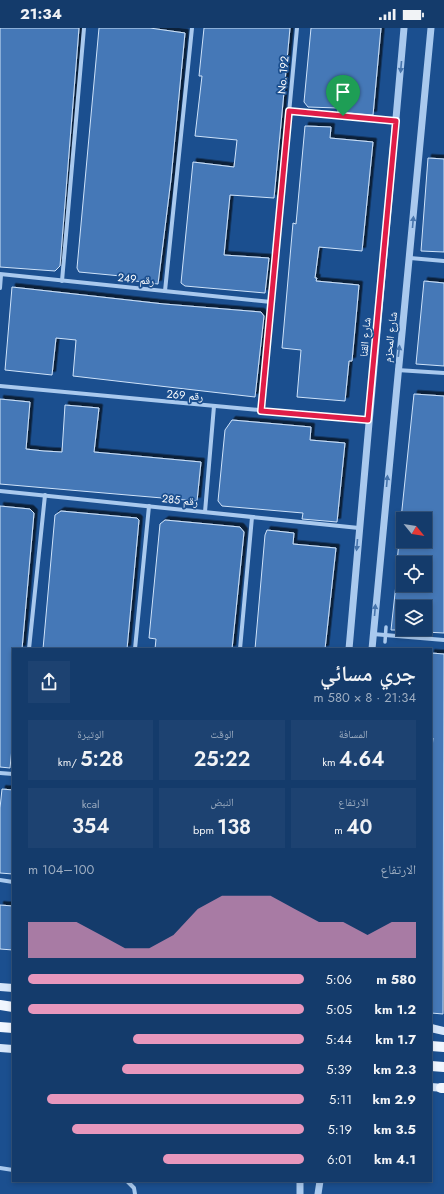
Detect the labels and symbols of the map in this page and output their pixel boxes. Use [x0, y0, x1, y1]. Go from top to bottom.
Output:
street label: No. 192 [273, 55, 293, 95]
one-way arrow [397, 61, 404, 73]
pin [326, 75, 360, 116]
one-way arrow [410, 216, 417, 228]
street label: رقم 249 [117, 269, 155, 289]
street label: شارع المحزم [379, 311, 401, 363]
street label: شارع القنا [355, 317, 375, 357]
one-way arrow [396, 345, 402, 357]
street label: رقم 269 [166, 385, 204, 405]
one-way arrow [384, 475, 390, 487]
street label: رقم 285 [161, 490, 199, 510]
north arrow [396, 512, 432, 548]
one-way arrow [354, 539, 361, 551]
one-way arrow [372, 604, 379, 616]

